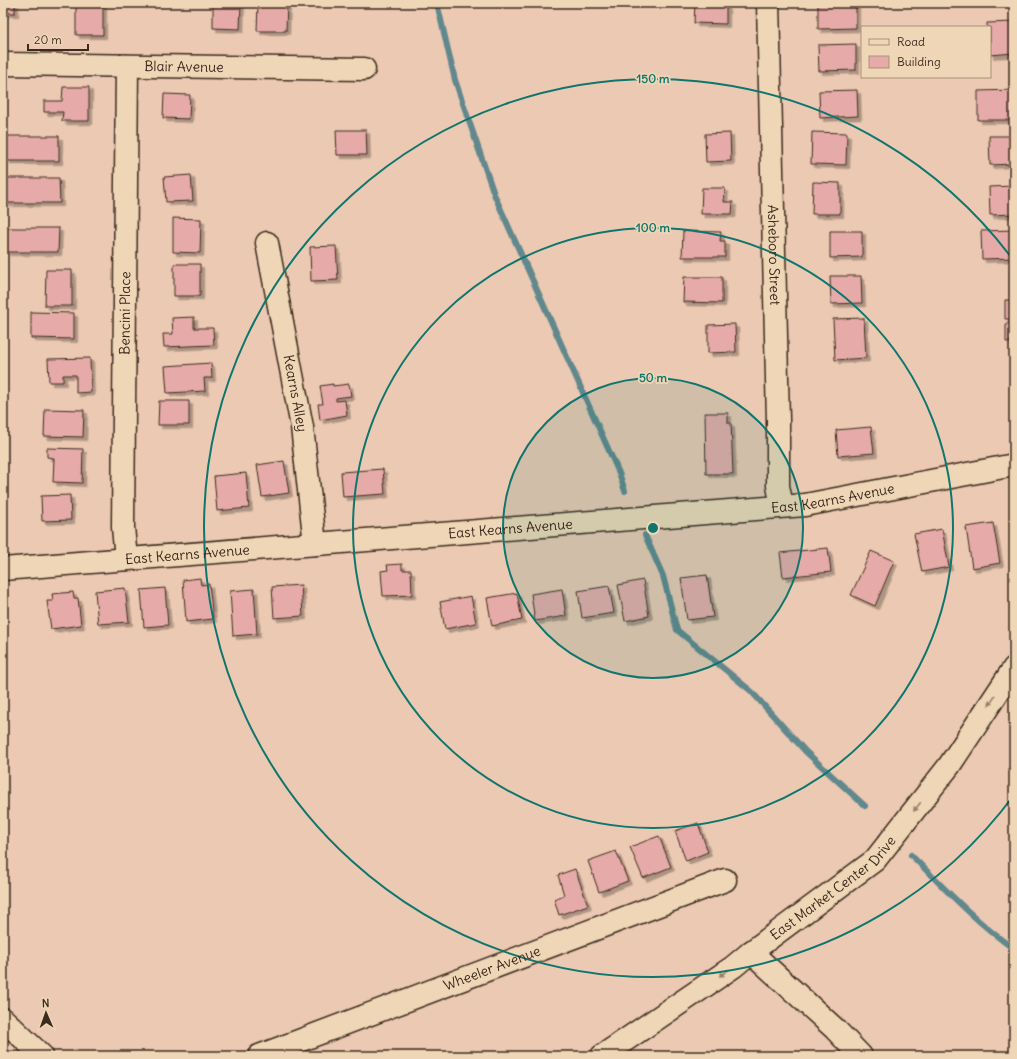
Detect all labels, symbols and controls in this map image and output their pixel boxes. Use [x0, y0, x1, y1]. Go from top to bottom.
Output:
scale bar [28, 26, 88, 52]
legend [861, 26, 991, 78]
text: 20 m [34, 32, 62, 47]
text: Road [897, 34, 925, 49]
text: Building [897, 54, 941, 69]
street label: Blair Avenue [144, 57, 224, 76]
text: 150 m [637, 71, 670, 86]
street label: Asheboro Street [764, 204, 784, 306]
text: 100 m [636, 220, 670, 235]
street label: Bencini Place [115, 271, 134, 355]
street label: Kearns Alley [279, 353, 311, 433]
text: 50 m [639, 370, 668, 385]
street label: East Kearns Avenue [770, 479, 896, 517]
street label: East Kearns Avenue [447, 515, 573, 542]
centre of rings [646, 521, 660, 535]
street label: East Kearns Avenue [124, 540, 250, 568]
one-way arrow [989, 695, 996, 707]
one-way arrow [913, 801, 921, 812]
street label: East Market Center Drive [766, 832, 900, 944]
street label: Wheeler Avenue [441, 941, 543, 995]
one-way arrow [719, 969, 730, 977]
north arrow [26, 993, 66, 1033]
text: N [42, 996, 50, 1010]

